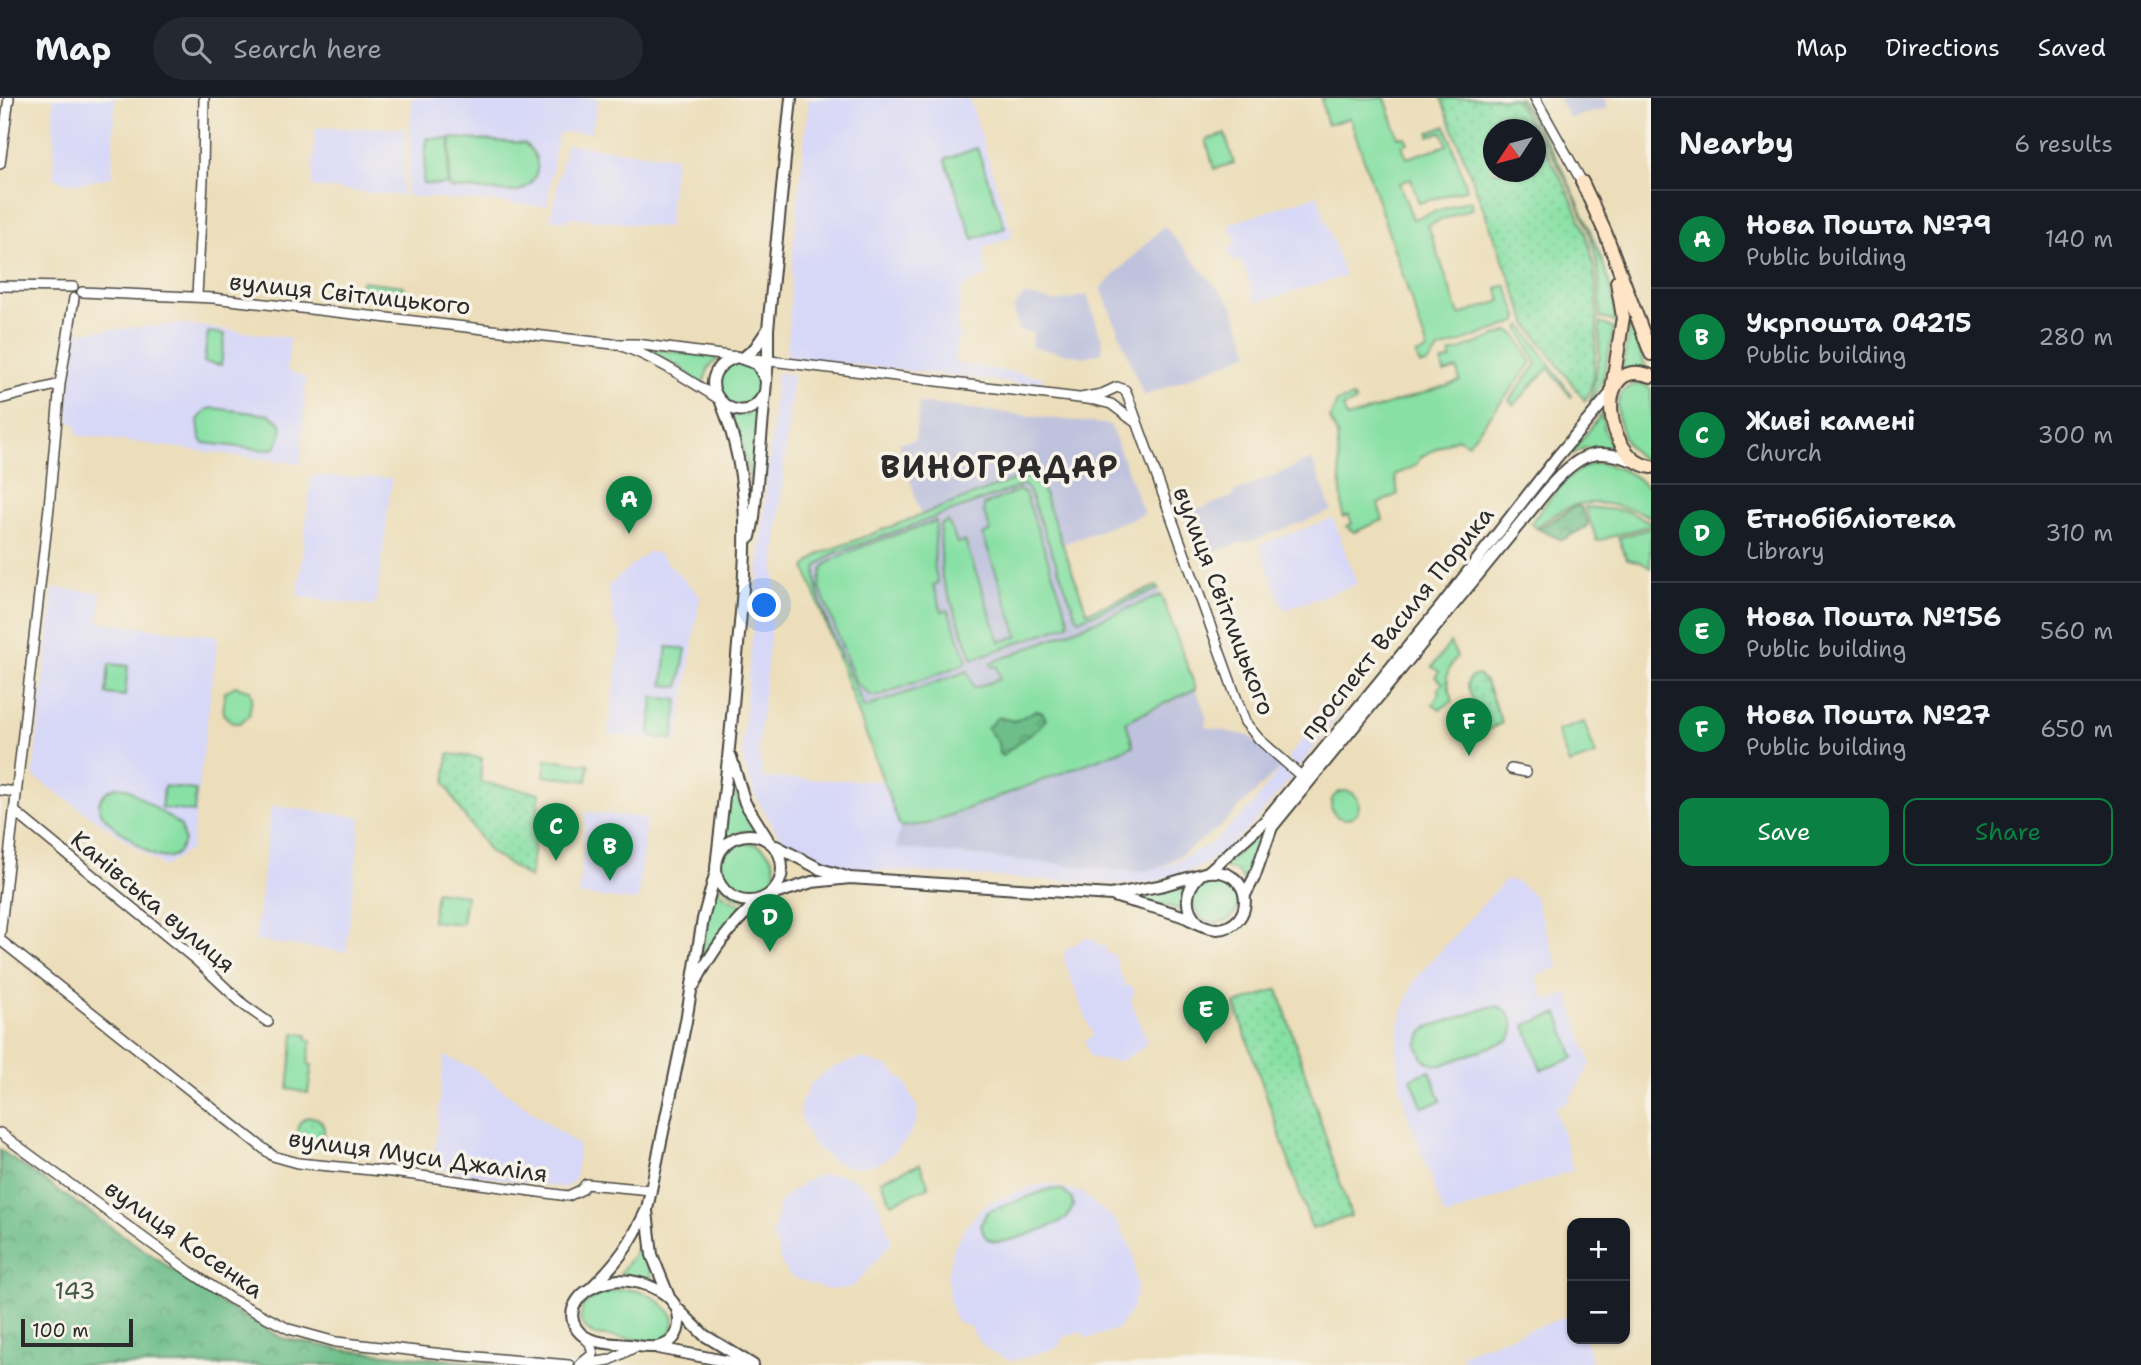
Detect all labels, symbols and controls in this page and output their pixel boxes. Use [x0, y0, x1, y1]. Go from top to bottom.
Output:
search box [153, 17, 643, 80]
text: Map [35, 26, 111, 71]
icon: search [177, 29, 215, 67]
text: Search here [233, 31, 382, 66]
text: Map [1796, 32, 1847, 64]
text: Directions [1885, 32, 2000, 64]
text: Saved [2038, 32, 2106, 64]
north arrow [1483, 119, 1546, 182]
text: Nearby [1679, 123, 1794, 164]
text: 6 results [2014, 129, 2113, 159]
text: Нова Пошта №79 [1746, 207, 1991, 242]
text: A [1693, 224, 1711, 254]
text: 140 m [2045, 224, 2113, 254]
text: Public building [1746, 242, 1906, 272]
street label: вулиця Світлицького [228, 265, 472, 323]
text: Укрпошта 04215 [1746, 305, 1972, 340]
text: B [1695, 322, 1709, 352]
text: 280 m [2038, 322, 2113, 352]
text: Public building [1746, 340, 1906, 370]
text: Живі камені [1746, 403, 1915, 438]
text: C [1695, 420, 1709, 450]
text: 300 m [2038, 420, 2113, 450]
text: Church [1746, 438, 1822, 468]
district label: ВИНОГРАДАР [880, 445, 1120, 488]
pin: A [606, 476, 652, 534]
street label: вулиця Світлицького [1166, 482, 1282, 720]
street label: проспект Василя Порика [1293, 500, 1501, 746]
text: Етнобібліотека [1746, 501, 1956, 536]
text: D [1694, 518, 1710, 548]
text: 310 m [2045, 518, 2113, 548]
text: Library [1746, 536, 1824, 566]
your location [747, 588, 781, 622]
text: Нова Пошта №156 [1746, 599, 2002, 634]
text: E [1694, 616, 1710, 646]
text: 560 m [2040, 616, 2113, 646]
text: Public building [1746, 634, 1906, 664]
text: Нова Пошта №27 [1746, 697, 1990, 732]
pin: F [1446, 698, 1492, 756]
text: F [1695, 714, 1709, 744]
text: 650 m [2040, 714, 2113, 744]
text: Public building [1746, 732, 1906, 762]
button: Save [1679, 798, 1889, 866]
button: Share [1903, 798, 2113, 866]
pin: C [533, 803, 579, 861]
pin: B [587, 823, 633, 881]
street label: Канівська вулиця [64, 824, 242, 980]
pin: D [747, 894, 793, 952]
pin: E [1183, 986, 1229, 1044]
street label: вулиця Муси Джаліля [286, 1122, 550, 1190]
street label: вулиця Косенка [98, 1172, 270, 1306]
map controls [1567, 1218, 1630, 1344]
button: + [1567, 1218, 1630, 1281]
park label: 143 [55, 1275, 95, 1307]
button: − [1567, 1281, 1630, 1344]
scale bar [21, 1316, 133, 1348]
text: 100 m [32, 1318, 89, 1343]

